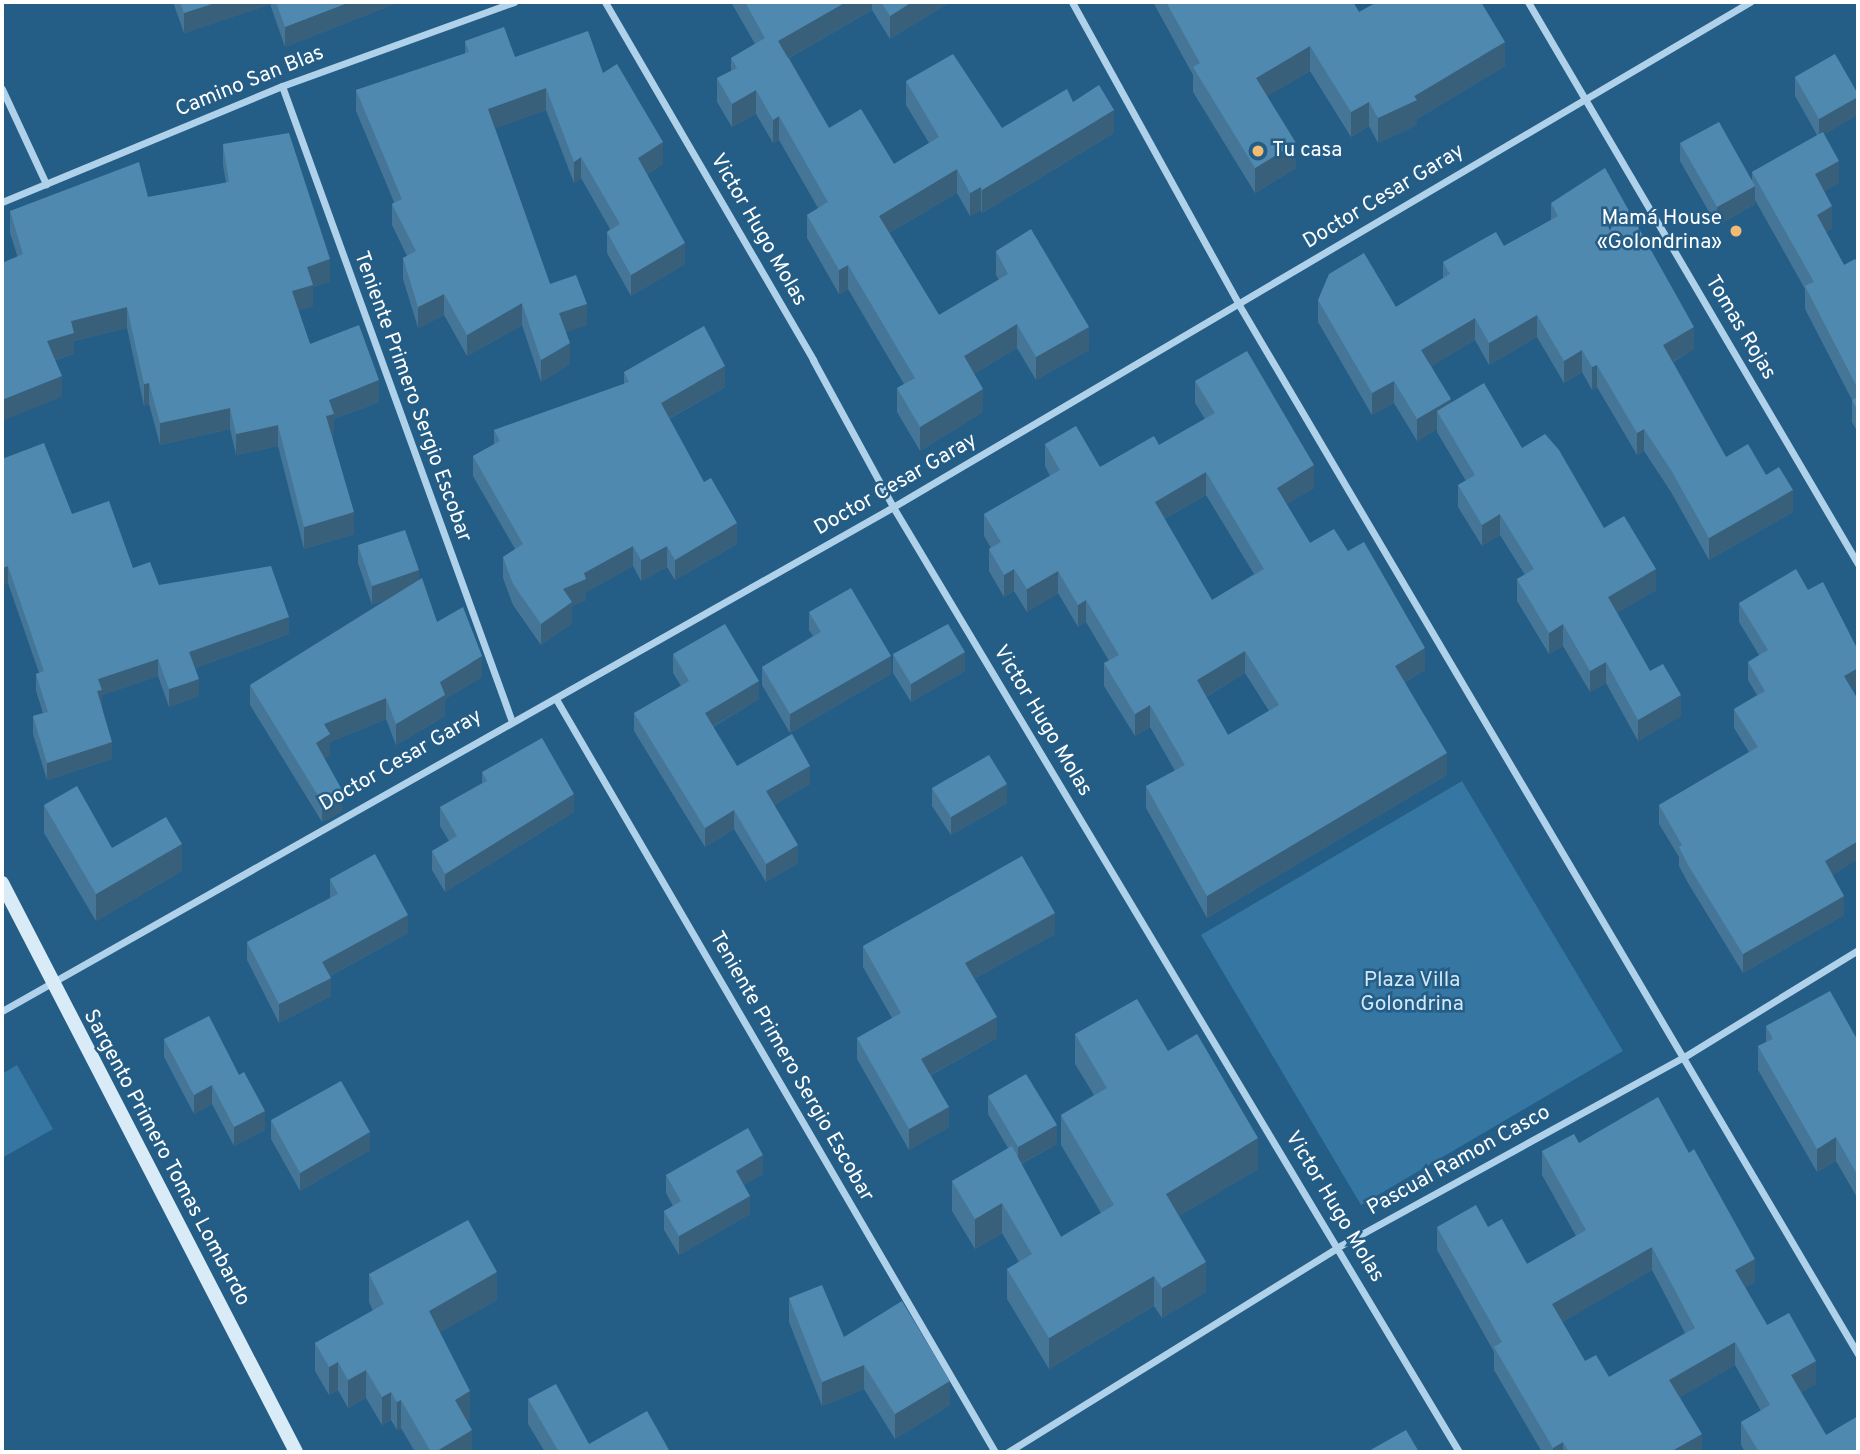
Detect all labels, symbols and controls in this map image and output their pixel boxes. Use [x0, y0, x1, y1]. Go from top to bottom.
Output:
street label: Camino San Blas [172, 41, 328, 123]
place label: Tu casa [1272, 138, 1342, 164]
street label: Doctor Cesar Garay [1299, 139, 1469, 255]
marker: Tu casa [1250, 143, 1266, 159]
street label: Victor Hugo Molas [704, 149, 812, 311]
place label: Mamá House «Golondrina» [1597, 206, 1722, 256]
marker: Mamá House «Golondrina» [1728, 223, 1744, 239]
street label: Teniente Primero Sergio Escobar [348, 248, 476, 546]
street label: Tomas Rojas [1699, 271, 1781, 385]
street label: Doctor Cesar Garay [810, 428, 982, 542]
street label: Victor Hugo Molas [987, 641, 1097, 801]
street label: Doctor Cesar Garay [315, 704, 487, 818]
street label: Teniente Primero Sergio Escobar [703, 928, 879, 1206]
park label: Plaza Villa Golondrina [1360, 968, 1464, 1018]
street label: Sargento Primero Tomas Lombardo [77, 1005, 255, 1311]
street label: Pascual Ramon Casco [1363, 1100, 1555, 1222]
street label: Victor Hugo Molas [1279, 1127, 1389, 1287]

